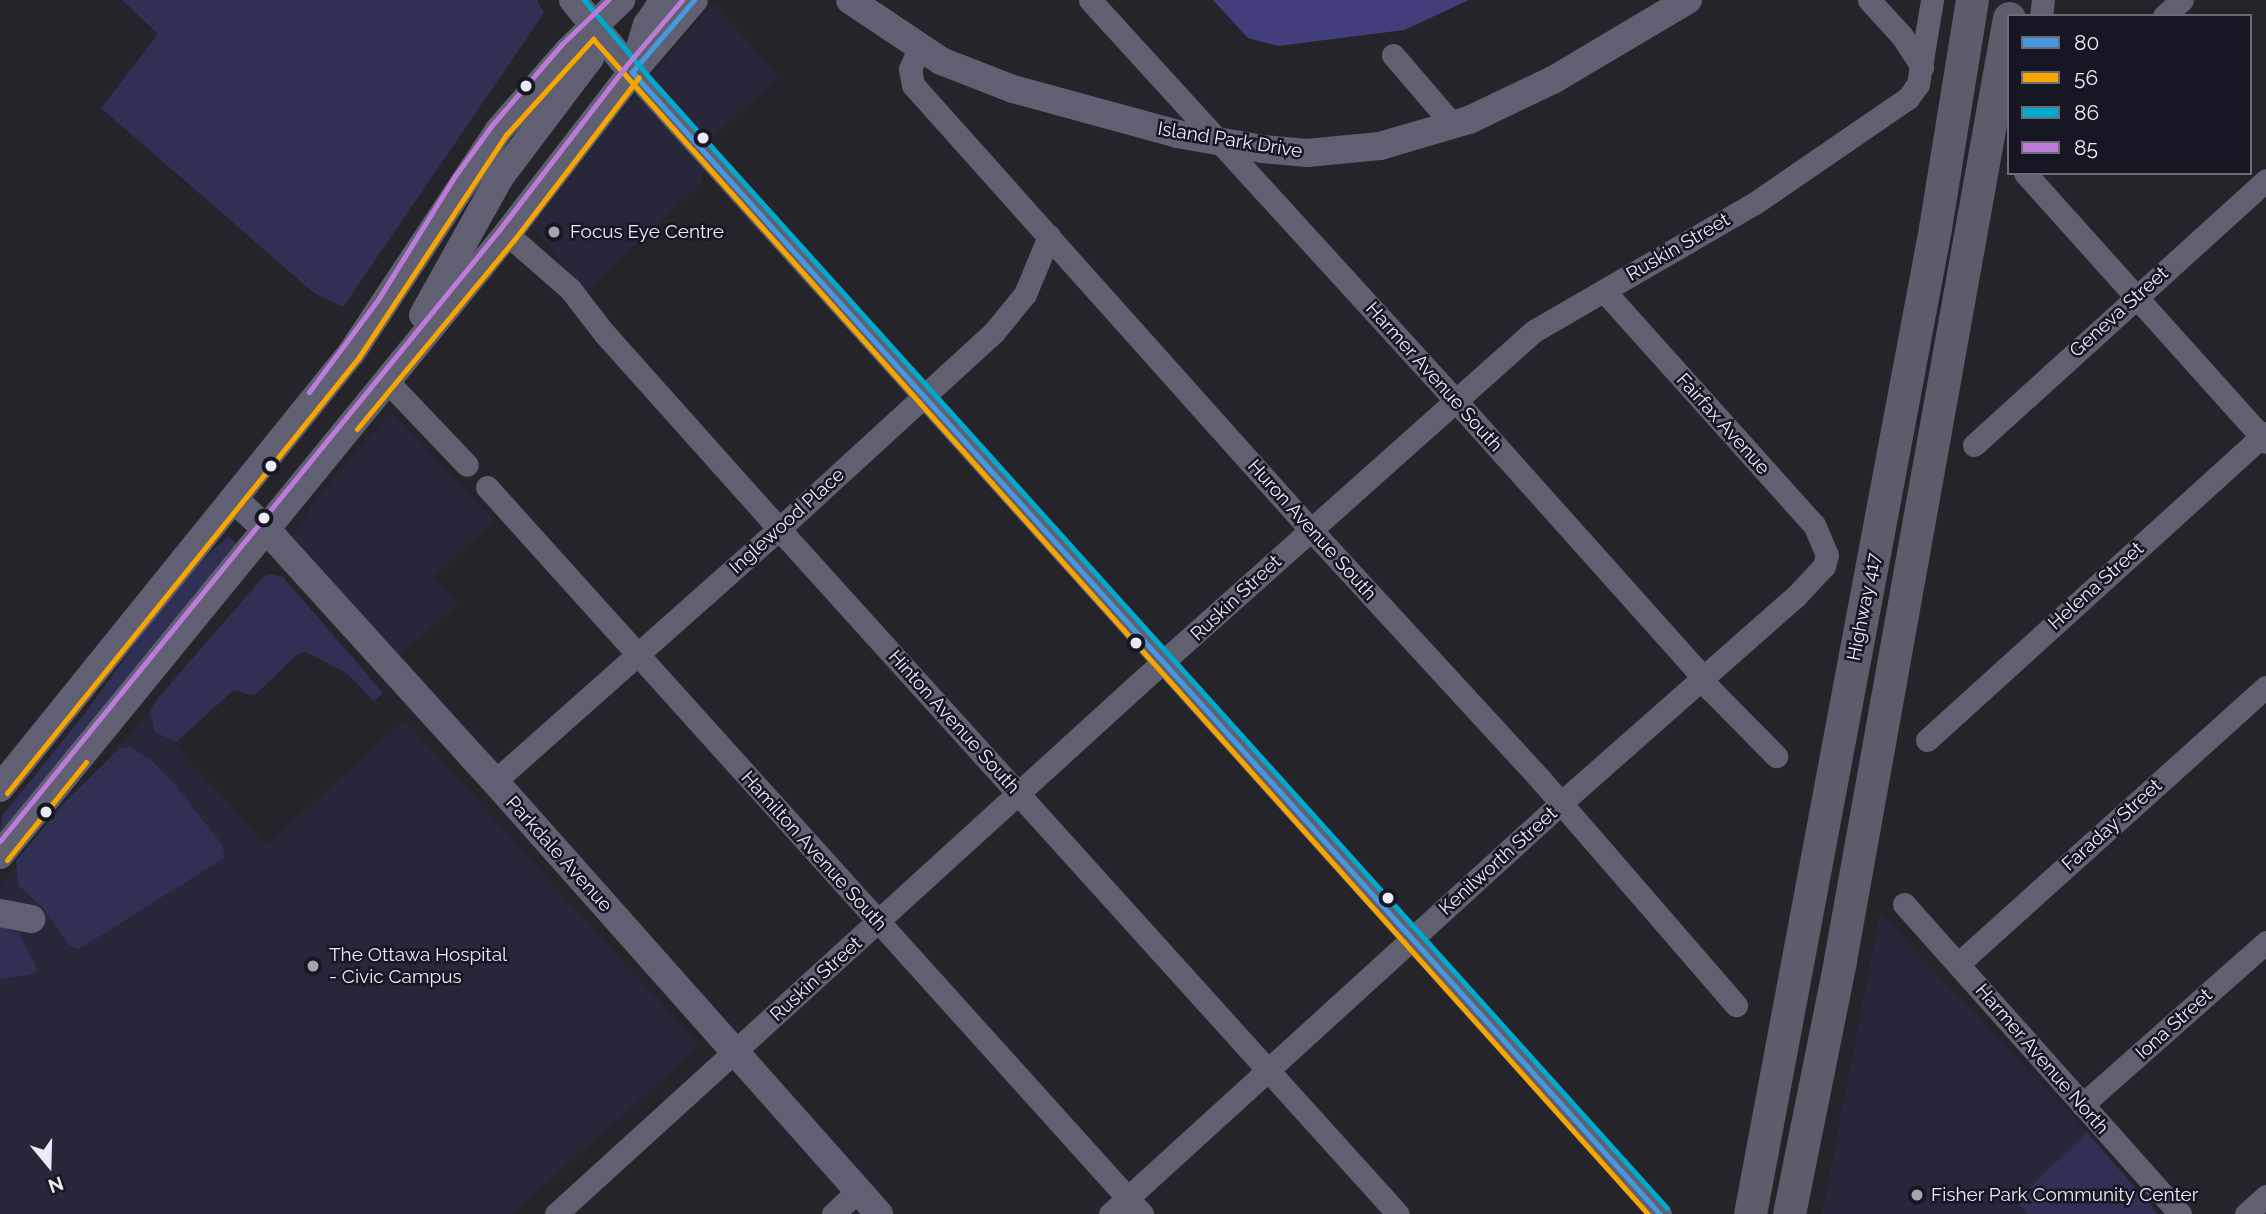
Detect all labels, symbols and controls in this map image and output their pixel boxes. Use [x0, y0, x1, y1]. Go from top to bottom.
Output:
legend [2007, 14, 2252, 175]
text: 80 [2074, 30, 2099, 55]
text: 56 [2074, 65, 2098, 90]
unlabelled marker [519, 79, 533, 93]
text: 86 [2074, 100, 2099, 125]
street label: Island Park Drive [1156, 117, 1304, 163]
unlabelled marker [696, 131, 710, 145]
text: 85 [2074, 135, 2098, 160]
street label: Ruskin Street [1622, 208, 1734, 286]
place label: Focus Eye Centre [570, 221, 724, 243]
marker: Focus Eye Centre [544, 222, 564, 242]
street label: Geneva Street [2065, 262, 2173, 362]
street label: Harmer Avenue South [1361, 297, 1507, 457]
street label: Fairfax Avenue [1671, 369, 1775, 479]
street label: Huron Avenue South [1243, 455, 1381, 605]
unlabelled marker [264, 459, 278, 473]
street label: Inglewood Place [725, 463, 849, 579]
unlabelled marker [257, 511, 271, 525]
street label: Helena Street [2044, 537, 2148, 635]
street label: Ruskin Street [1186, 550, 1286, 646]
street label: Highway 417 [1842, 551, 1886, 663]
unlabelled marker [1129, 636, 1143, 650]
street label: Hinton Avenue South [883, 645, 1025, 799]
street label: Hamilton Avenue South [736, 766, 892, 936]
street label: Faraday Street [2057, 774, 2167, 876]
street label: Parkdale Avenue [501, 791, 617, 917]
street label: Kenilworth Street [1434, 802, 1562, 920]
unlabelled marker [39, 805, 53, 819]
unlabelled marker [1381, 891, 1395, 905]
street label: Ruskin Street [765, 932, 867, 1026]
place label: The Ottawa Hospital - Civic Campus [329, 944, 507, 988]
marker: The Ottawa Hospital - Civic Campus [303, 956, 323, 976]
street label: Harmer Avenue North [1970, 979, 2114, 1139]
street label: Iona Street [2131, 984, 2217, 1064]
north arrow [14, 1130, 84, 1200]
text: N [45, 1172, 66, 1198]
place label: Fisher Park Community Center [1931, 1184, 2199, 1206]
marker: Fisher Park Community Center [1909, 1187, 1925, 1203]

